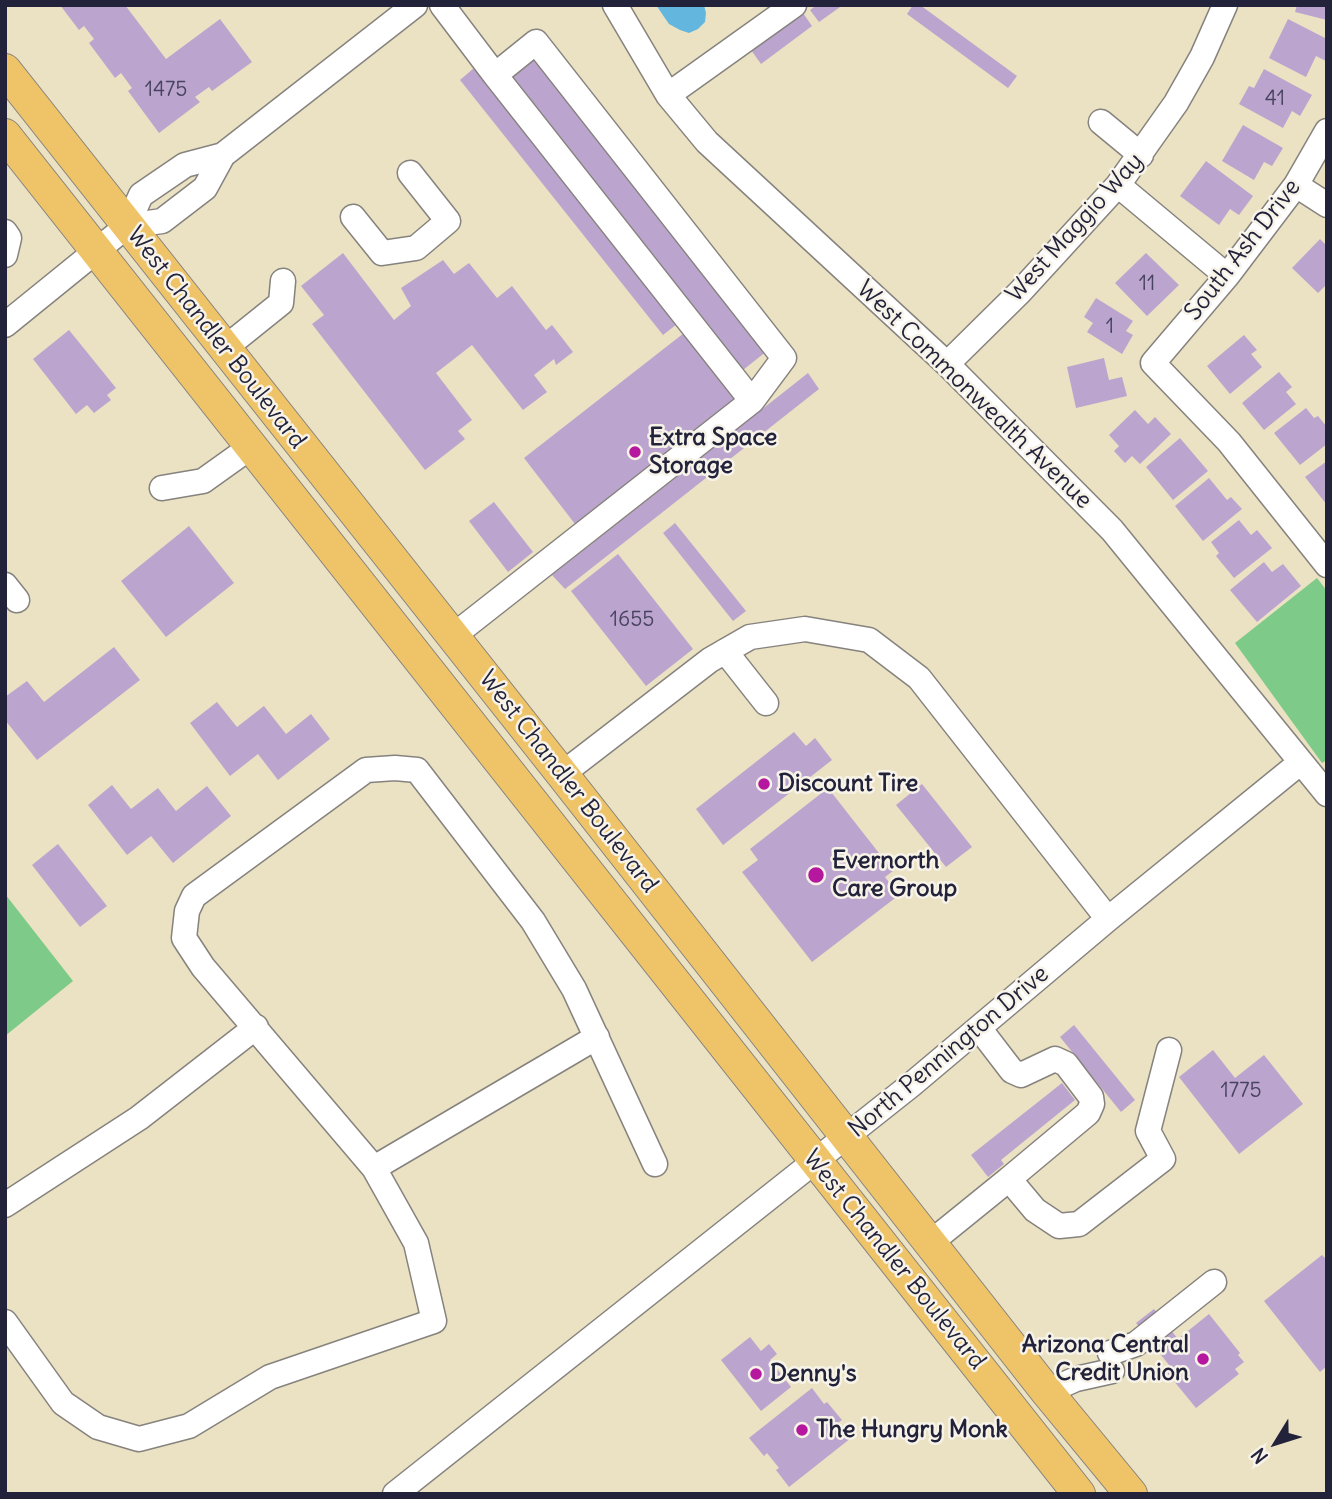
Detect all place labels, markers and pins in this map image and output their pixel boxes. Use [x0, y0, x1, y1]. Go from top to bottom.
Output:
place label: Extra Space Storage [649, 424, 777, 480]
marker: Extra Space Storage [627, 444, 643, 460]
place label: Discount Tire [778, 770, 918, 798]
marker: Discount Tire [756, 776, 772, 792]
place label: Evernorth Care Group [832, 847, 957, 903]
marker: Evernorth Care Group [806, 865, 826, 885]
place label: Arizona Central Credit Union [1022, 1331, 1189, 1387]
marker: Arizona Central Credit Union [1195, 1351, 1211, 1367]
place label: Denny's [770, 1360, 857, 1388]
marker: Denny's [748, 1366, 764, 1382]
place label: The Hungry Monk [816, 1416, 1008, 1444]
marker: The Hungry Monk [794, 1422, 810, 1438]

